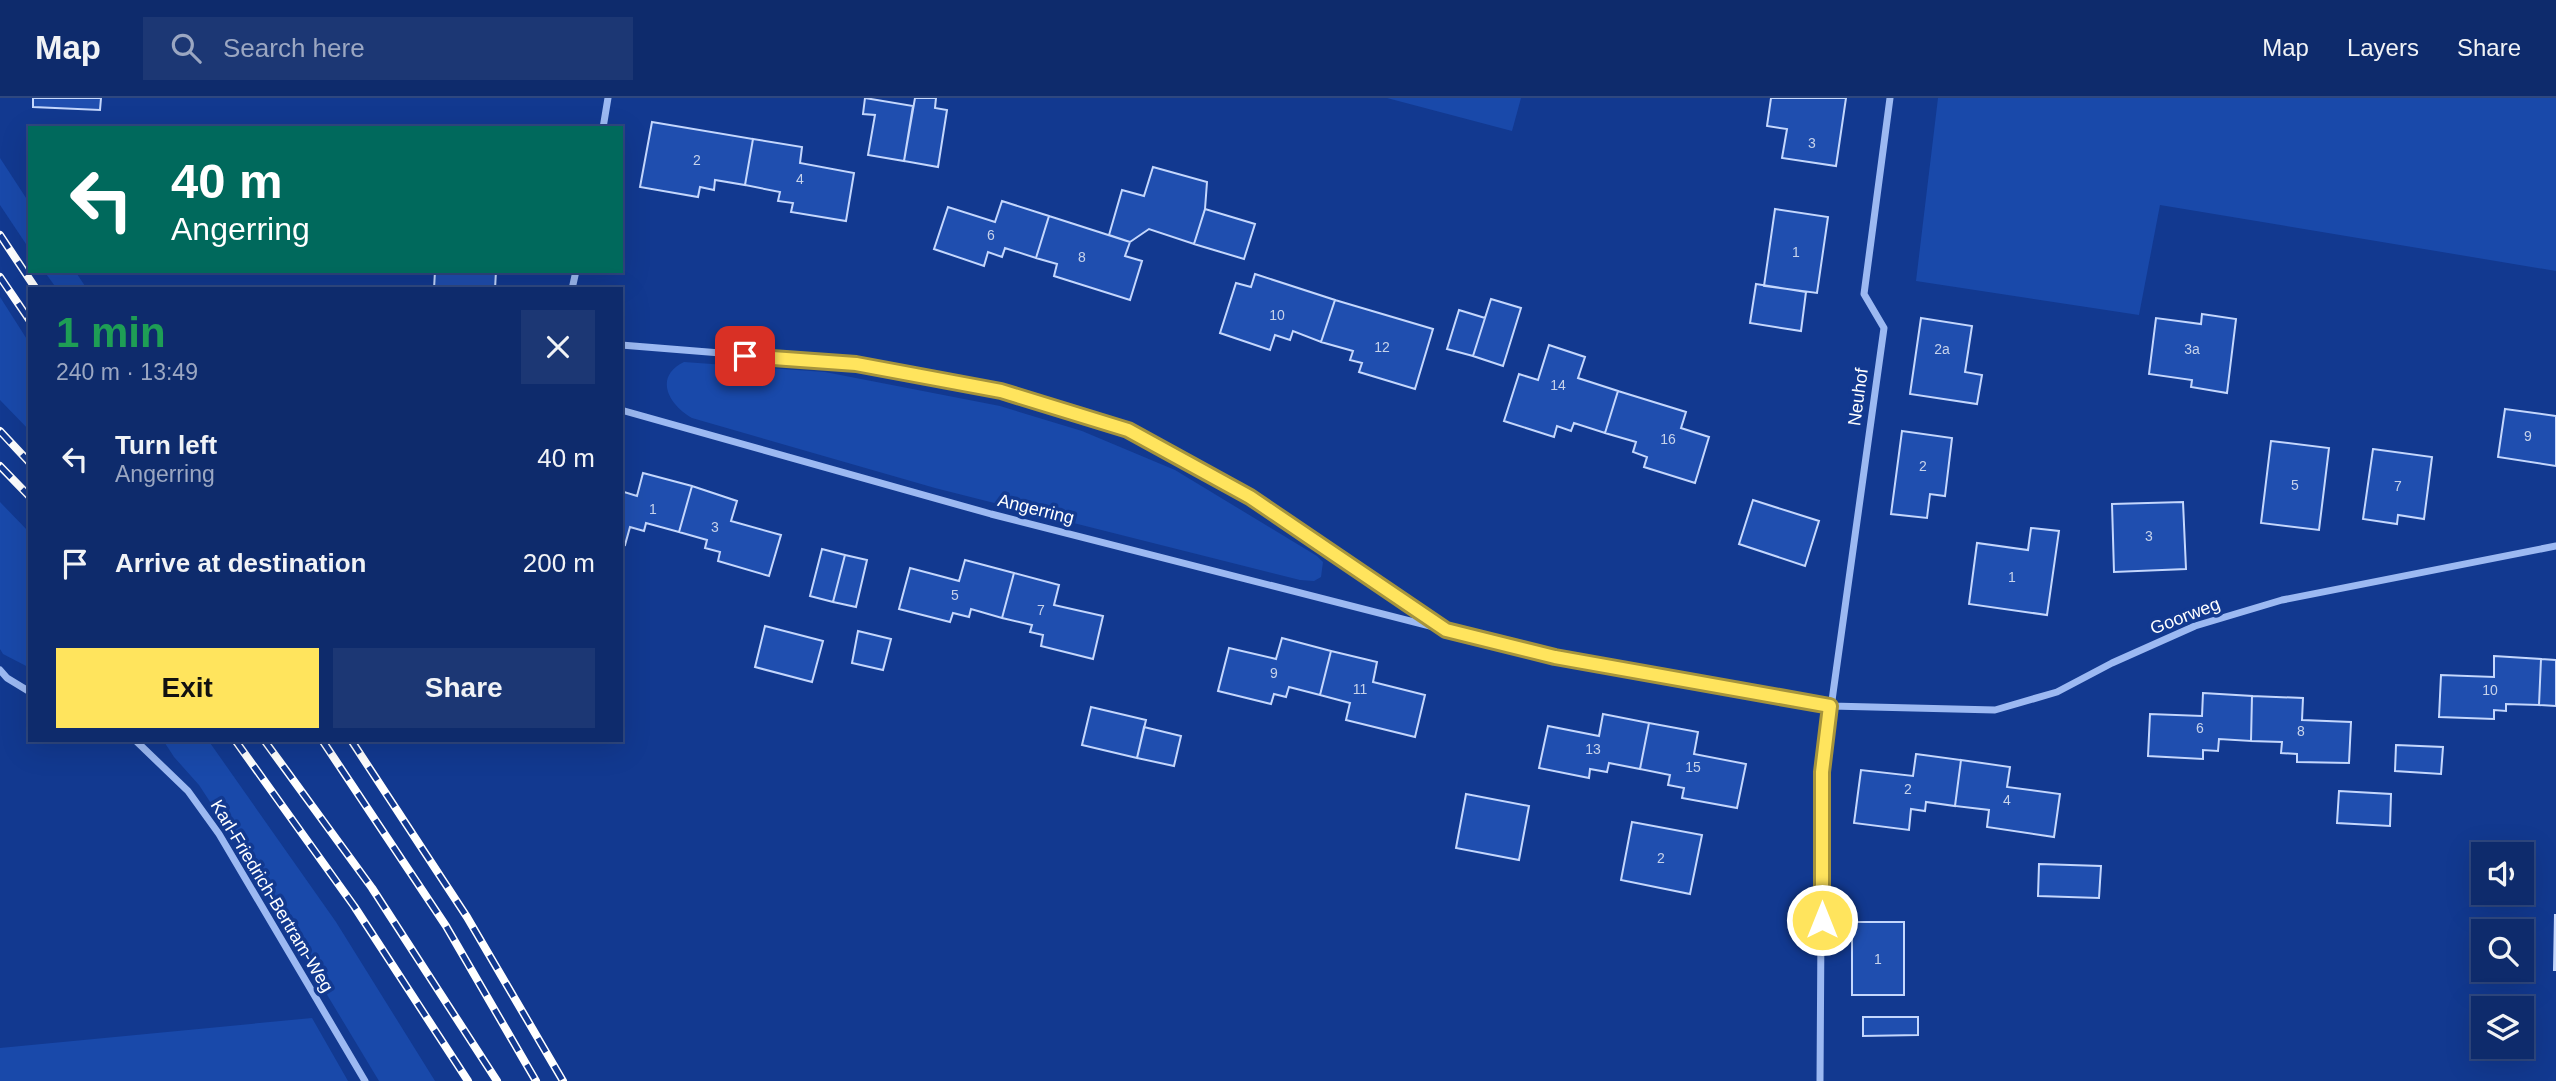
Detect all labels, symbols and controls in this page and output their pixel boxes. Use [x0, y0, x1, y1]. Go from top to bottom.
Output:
search box [143, 17, 633, 80]
text: Map [35, 29, 101, 66]
icon: search [167, 29, 205, 67]
text: Search here [223, 33, 365, 63]
text: Map [2262, 34, 2309, 61]
text: Layers [2347, 34, 2419, 61]
text: Share [2457, 34, 2521, 61]
house number: 3 [1808, 135, 1816, 151]
house number: 2 [693, 152, 701, 168]
icon: left [56, 154, 147, 245]
text: 40 m [171, 154, 283, 208]
house number: 4 [796, 171, 804, 187]
text: Angerring [171, 211, 310, 247]
house number: 6 [987, 227, 995, 243]
house number: 1 [1792, 244, 1800, 260]
house number: 8 [1078, 249, 1086, 265]
house number: 10 [1269, 307, 1285, 323]
text: 1 min [56, 309, 166, 356]
button: close [521, 310, 595, 384]
pin [715, 326, 775, 386]
icon: arrive [726, 337, 764, 375]
house number: 12 [1374, 339, 1390, 355]
house number: 2a [1934, 341, 1950, 357]
house number: 3a [2184, 341, 2200, 357]
text: 240 m · 13:49 [56, 359, 198, 385]
street label: Neuhof [1844, 366, 1872, 427]
house number: 14 [1550, 377, 1566, 393]
house number: 9 [2524, 428, 2532, 444]
text: Turn left [115, 430, 217, 460]
house number: 16 [1660, 431, 1676, 447]
icon: left [56, 440, 94, 478]
text: 40 m [537, 443, 595, 473]
house number: 2 [1919, 458, 1927, 474]
text: Angerring [115, 461, 215, 487]
house number: 5 [2291, 477, 2299, 493]
house number: 7 [2394, 478, 2402, 494]
street label: Angerring [996, 490, 1076, 528]
house number: 1 [649, 501, 657, 517]
house number: 3 [711, 519, 719, 535]
house number: 3 [2145, 528, 2153, 544]
icon: arrive [56, 545, 94, 583]
text: Arrive at destination [115, 548, 366, 578]
text: 200 m [523, 548, 595, 578]
house number: 1 [2008, 569, 2016, 585]
house number: 5 [951, 587, 959, 603]
street label: Goorweg [2147, 594, 2223, 638]
house number: 7 [1037, 602, 1045, 618]
button: Exit [56, 648, 319, 728]
button: Share [333, 648, 595, 728]
house number: 9 [1270, 665, 1278, 681]
house number: 11 [1353, 681, 1367, 697]
house number: 10 [2482, 682, 2498, 698]
house number: 6 [2196, 720, 2204, 736]
house number: 8 [2297, 723, 2305, 739]
house number: 13 [1585, 741, 1601, 757]
house number: 15 [1685, 759, 1701, 775]
house number: 2 [1904, 781, 1912, 797]
house number: 4 [2003, 792, 2011, 808]
street label: Karl-Friedrich-Bertram-Weg [207, 796, 337, 996]
map controls [2471, 842, 2534, 1059]
button: sound [2471, 842, 2534, 905]
house number: 2 [1657, 850, 1665, 866]
position arrow [1785, 883, 1859, 957]
button: search [2471, 919, 2534, 982]
house number: 1 [1874, 951, 1882, 967]
button: layers [2471, 996, 2534, 1059]

